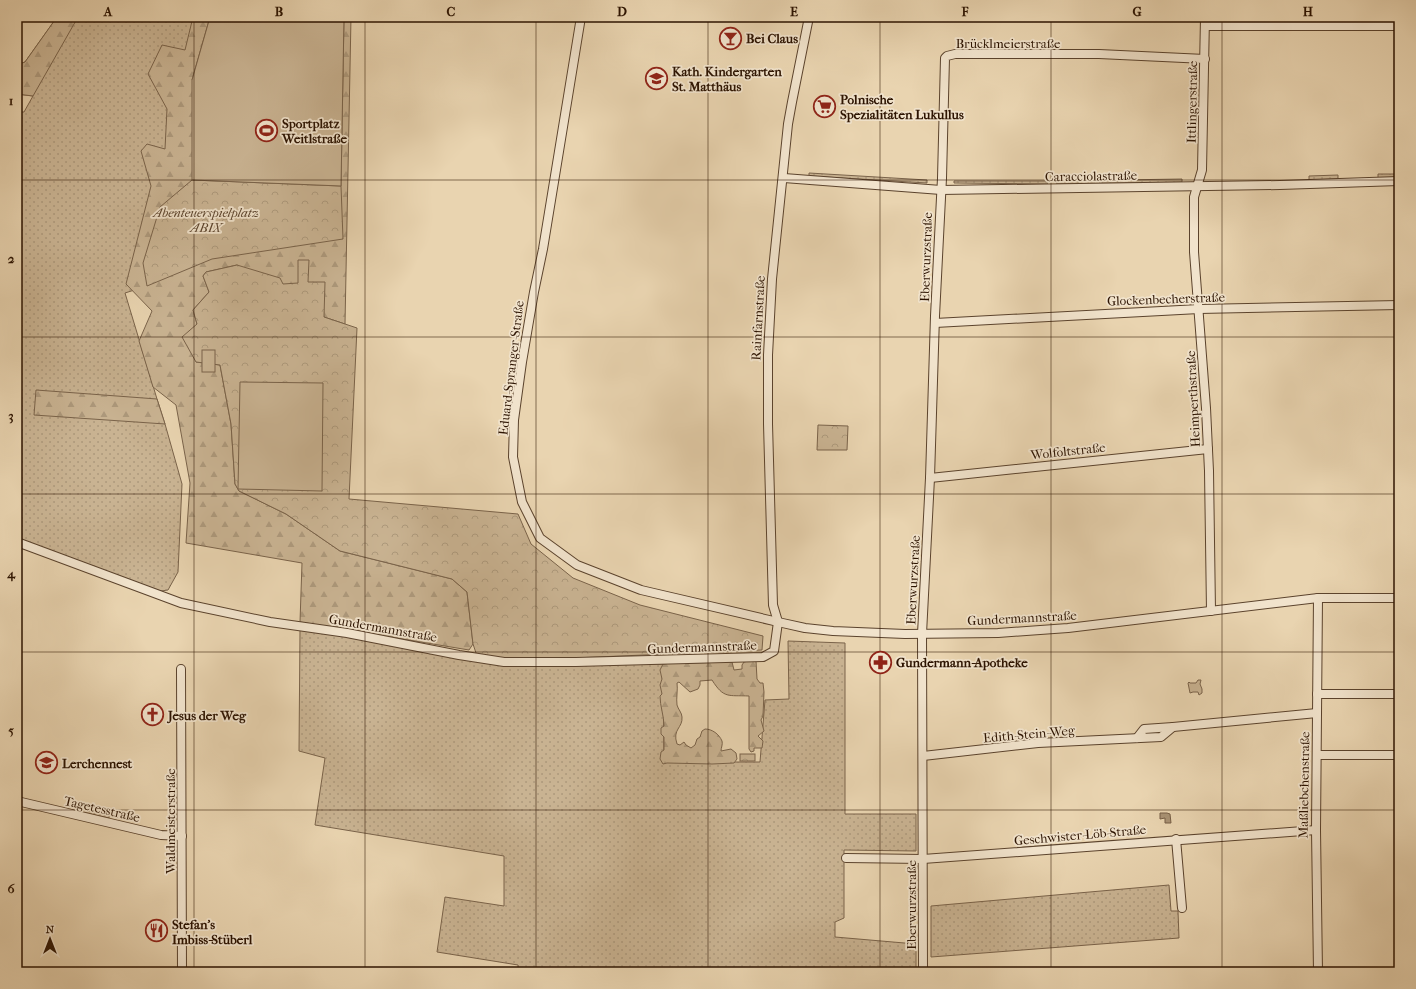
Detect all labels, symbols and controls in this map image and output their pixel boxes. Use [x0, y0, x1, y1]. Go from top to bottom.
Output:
text: A [103, 4, 113, 19]
text: B [275, 4, 284, 19]
text: C [447, 4, 456, 19]
text: D [617, 4, 627, 19]
text: E [790, 4, 798, 19]
text: F [961, 4, 969, 19]
text: G [1132, 4, 1142, 19]
text: H [1303, 4, 1314, 19]
bar icon: Bei Claus [717, 25, 743, 51]
place label: Bei Claus [746, 31, 798, 46]
street label: Brücklmeierstraße [956, 36, 1061, 51]
street label: Ittlingerstraße [1184, 60, 1200, 143]
place label: Kath. Kindergarten St. Matthäus [672, 64, 782, 94]
school or university icon: Kath. Kindergarten St. Matthäus [644, 65, 670, 91]
place label: Polnische Spezialitäten Lukullus [840, 92, 964, 123]
text: 1 [9, 93, 14, 108]
supermarket icon: Polnische Spezialitäten Lukullus [811, 93, 837, 119]
place label: Sportplatz Weitlstraße [281, 116, 347, 146]
sports icon: Sportplatz Weitlstraße [254, 117, 280, 143]
street label: Caracciolastraße [1045, 168, 1138, 184]
park label: Abenteuerspielplatz ABIX [151, 205, 259, 235]
street label: Eberwurzstraße [917, 211, 935, 302]
text: 2 [8, 251, 15, 266]
street label: Rainfarnstraße [748, 275, 768, 361]
street label: Glockenbecherstraße [1107, 289, 1226, 309]
street label: Eduard-Spranger-Straße [495, 299, 527, 436]
street label: Heimperthstraße [1183, 350, 1203, 448]
text: 3 [8, 408, 14, 424]
street label: Wolfoltstraße [1029, 440, 1107, 462]
street label: Eberwurzstraße [903, 534, 923, 625]
text: 4 [6, 566, 16, 582]
street label: Gundermannstraße [967, 608, 1078, 628]
street label: Gundermannstraße [328, 611, 439, 645]
street label: Gundermannstraße [647, 638, 758, 656]
pharmacy icon: Gundermann-Apotheke [868, 649, 894, 675]
place label: Gundermann-Apotheke [896, 655, 1028, 671]
church icon: Jesus der Weg [139, 702, 165, 728]
place label: Jesus der Weg [166, 708, 247, 724]
street label: Edith-Stein-Weg [983, 722, 1076, 745]
text: 5 [8, 723, 14, 738]
street label: Maßliebchenstraße [1296, 731, 1312, 839]
school or university icon: Lerchennest [33, 750, 59, 776]
place label: Lerchennest [62, 756, 132, 771]
street label: Waldmeisterstraße [163, 768, 178, 875]
street label: Tagetesstraße [63, 793, 142, 825]
street label: Geschwister-Löb-Straße [1013, 822, 1147, 848]
street label: Eberwurzstraße [904, 860, 919, 950]
text: 6 [7, 881, 15, 896]
place label: Stefan's Imbiss-Stüberl [172, 917, 253, 947]
restaurant icon: Stefan's Imbiss-Stüberl [144, 918, 170, 944]
north arrow [30, 919, 70, 959]
text: N [46, 923, 55, 936]

